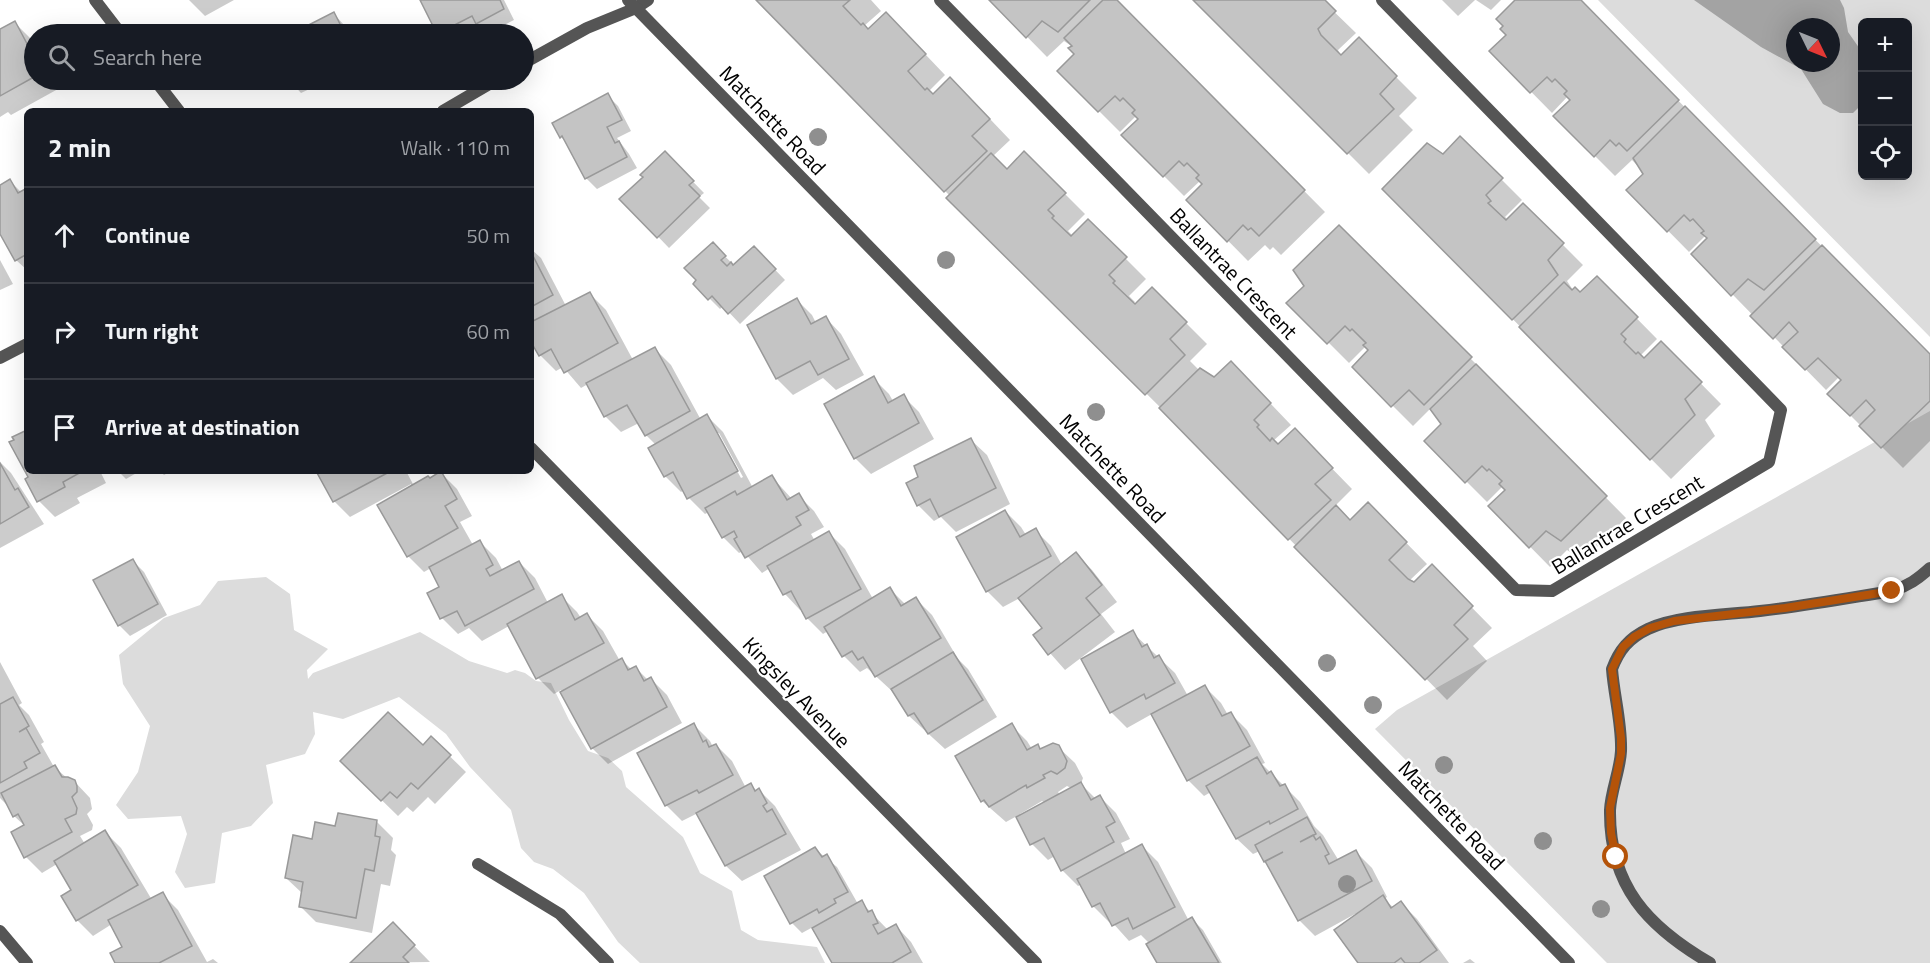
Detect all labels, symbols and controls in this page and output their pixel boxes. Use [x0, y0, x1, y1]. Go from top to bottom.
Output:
north arrow [1786, 18, 1840, 72]
map controls [1858, 18, 1912, 180]
button: + [1858, 18, 1912, 72]
search box [24, 24, 534, 90]
text: Search here [93, 40, 202, 74]
icon: search [45, 41, 78, 74]
street label: Matchette Road [712, 58, 834, 182]
button: − [1858, 72, 1912, 126]
button: locate [1858, 126, 1912, 180]
text: 2 min [48, 128, 111, 167]
text: Walk · 110 m [401, 132, 510, 163]
street label: Ballantrae Crescent [1163, 200, 1306, 347]
text: Continue [105, 218, 190, 252]
icon: ahead [48, 219, 81, 252]
text: 50 m [466, 220, 510, 251]
text: Turn right [105, 314, 199, 348]
icon: right [48, 315, 81, 348]
text: 60 m [466, 316, 510, 347]
street label: Matchette Road [1052, 406, 1174, 530]
text: Arrive at destination [105, 410, 300, 444]
icon: arrive [48, 411, 81, 444]
street label: Ballantrae Crescent [1545, 466, 1710, 582]
route end [1878, 577, 1904, 603]
street label: Kingsley Avenue [735, 629, 859, 755]
street label: Matchette Road [1391, 753, 1513, 877]
route start [1602, 843, 1628, 869]

